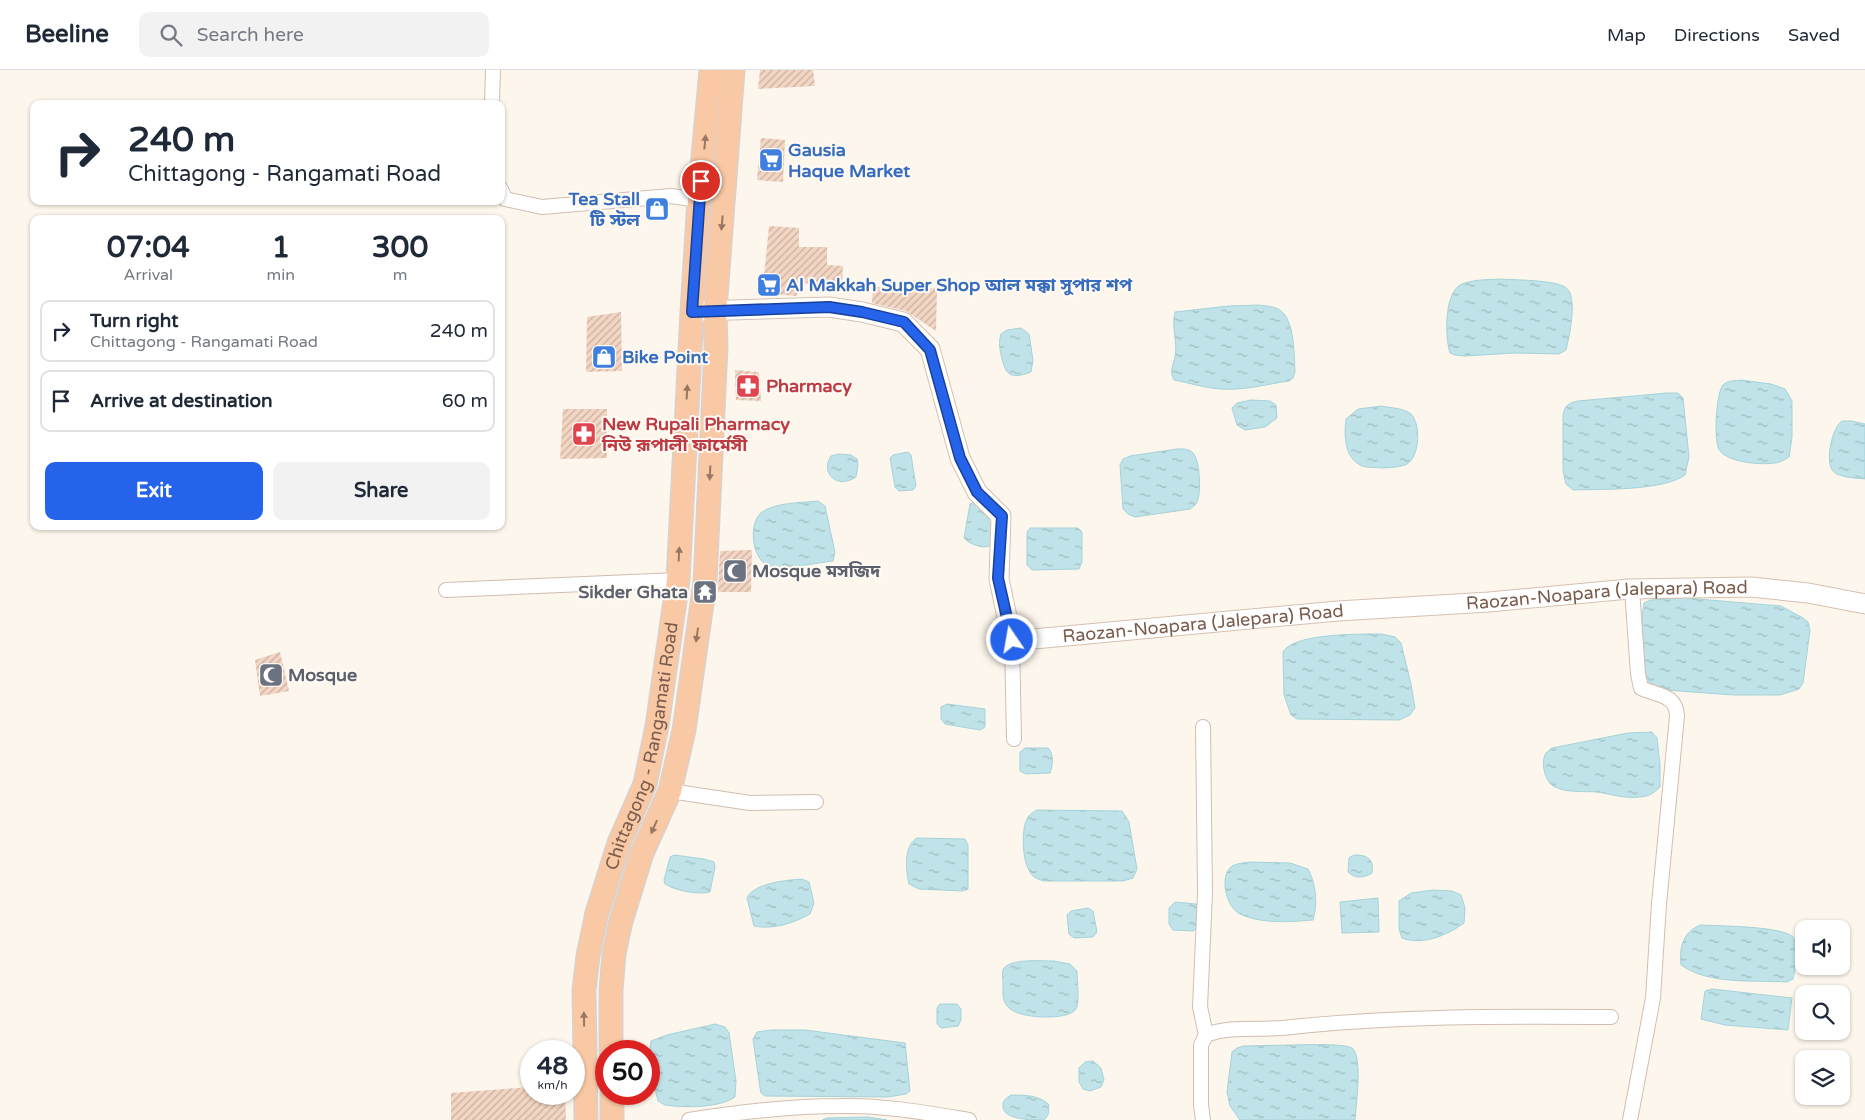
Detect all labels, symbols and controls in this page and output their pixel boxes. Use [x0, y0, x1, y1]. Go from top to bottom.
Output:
search box [139, 12, 489, 57]
text: Beeline [25, 20, 109, 49]
icon: search [157, 21, 185, 49]
text: Search here [197, 24, 304, 46]
text: Map [1607, 24, 1646, 46]
text: Directions [1674, 24, 1760, 46]
text: Saved [1788, 24, 1840, 46]
text: 240 m [128, 119, 235, 161]
icon: right [45, 120, 110, 185]
one-way arrow [701, 134, 709, 150]
place label: Gausia Haque Market [788, 139, 910, 182]
supermarket icon: Gausia Haque Market [758, 147, 784, 173]
pin [680, 160, 722, 202]
text: Chittagong - Rangamati Road [128, 161, 441, 187]
icon: arrive [687, 167, 715, 195]
place label: Tea Stall টি স্টল [568, 188, 640, 231]
shop icon: Tea Stall টি স্টল [644, 196, 670, 222]
one-way arrow [718, 216, 726, 232]
text: 07:04 [107, 229, 190, 266]
text: 1 [271, 229, 290, 266]
text: 300 [372, 229, 428, 266]
text: Arrival [124, 265, 173, 285]
text: min [267, 265, 295, 285]
text: m [393, 265, 407, 285]
supermarket icon: Al Makkah Super Shop আল মক্কা সুপার শপ [756, 272, 782, 298]
place label: Al Makkah Super Shop আল মক্কা সুপার শপ [786, 274, 1133, 296]
text: Turn right [90, 310, 178, 332]
icon: right [47, 317, 75, 345]
text: 240 m [430, 320, 488, 342]
text: Chittagong - Rangamati Road [90, 332, 318, 352]
shop icon: Bike Point [591, 344, 617, 370]
place label: Bike Point [622, 346, 708, 368]
pharmacy icon: Pharmacy [735, 373, 761, 399]
place label: Pharmacy [766, 375, 852, 397]
one-way arrow [684, 383, 692, 399]
icon: arrive [47, 387, 75, 415]
text: Arrive at destination [90, 390, 273, 412]
text: 60 m [442, 390, 488, 412]
place label: New Rupali Pharmacy নিউ রূপালী ফার্মেসী [601, 413, 790, 456]
pharmacy icon: New Rupali Pharmacy নিউ রূপালী ফার্মেসী [571, 421, 597, 447]
button: Exit [45, 462, 263, 520]
button: Share [273, 462, 490, 520]
one-way arrow [705, 465, 713, 481]
one-way arrow [676, 546, 684, 562]
mosque icon: Mosque মসজিদ [722, 558, 748, 584]
place label: Mosque মসজিদ [752, 560, 881, 582]
street label: Raozan-Noapara (Jalepara) Road [1465, 576, 1748, 614]
temple icon: Sikder Ghata [692, 579, 718, 605]
place label: Sikder Ghata [578, 581, 688, 603]
street label: Raozan-Noapara (Jalepara) Road [1061, 600, 1345, 647]
position arrow [985, 613, 1037, 665]
street label: Chittagong - Rangamati Road [600, 621, 683, 873]
one-way arrow [693, 627, 701, 643]
mosque icon: Mosque [258, 662, 284, 688]
place label: Mosque [288, 664, 357, 686]
one-way arrow [650, 820, 658, 834]
map controls [1795, 920, 1850, 1105]
button: sound [1795, 920, 1850, 975]
button: search [1795, 985, 1850, 1040]
one-way arrow [580, 1011, 588, 1027]
speed limit sign: 50 [595, 1040, 660, 1105]
button: layers [1795, 1050, 1850, 1105]
text: 48 [537, 1051, 568, 1081]
text: km/h [537, 1078, 568, 1092]

